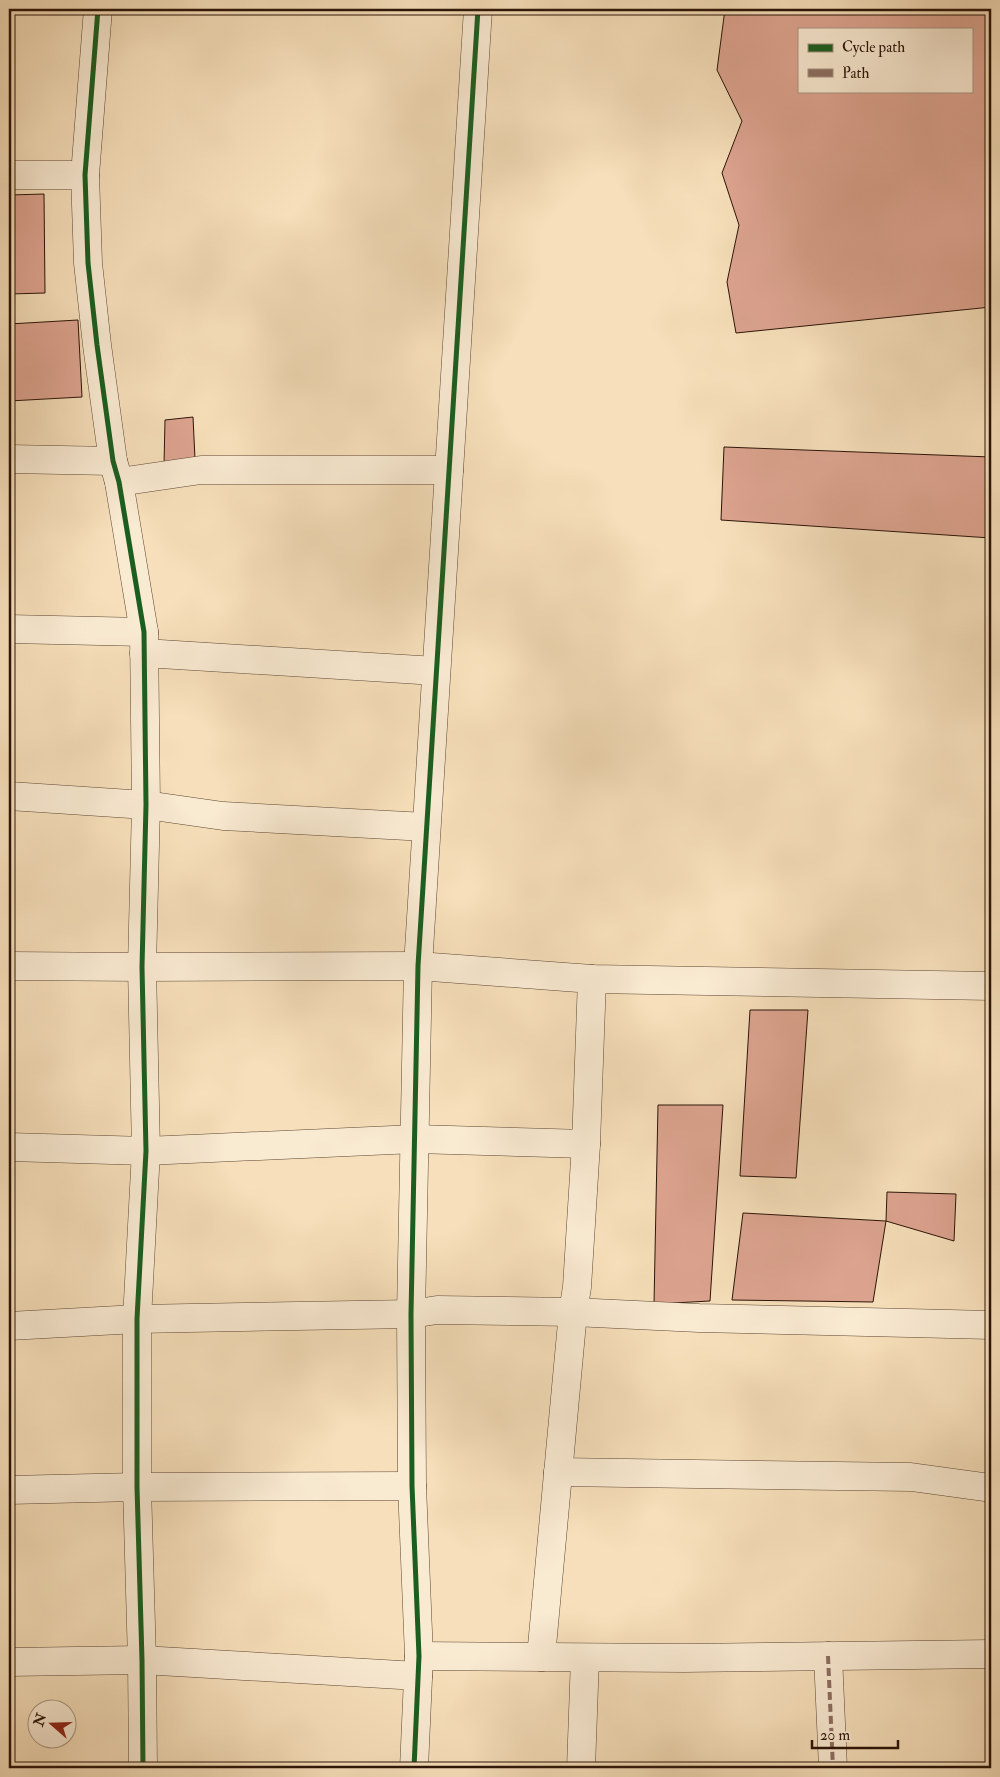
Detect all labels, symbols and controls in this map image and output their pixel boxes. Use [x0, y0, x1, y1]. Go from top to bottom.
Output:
legend [798, 28, 972, 92]
text: Cycle path [842, 38, 905, 58]
text: Path [842, 64, 869, 83]
north arrow [28, 1700, 78, 1750]
text: N [30, 1710, 51, 1729]
scale bar [812, 1717, 899, 1749]
text: 20 m [820, 1726, 850, 1745]

